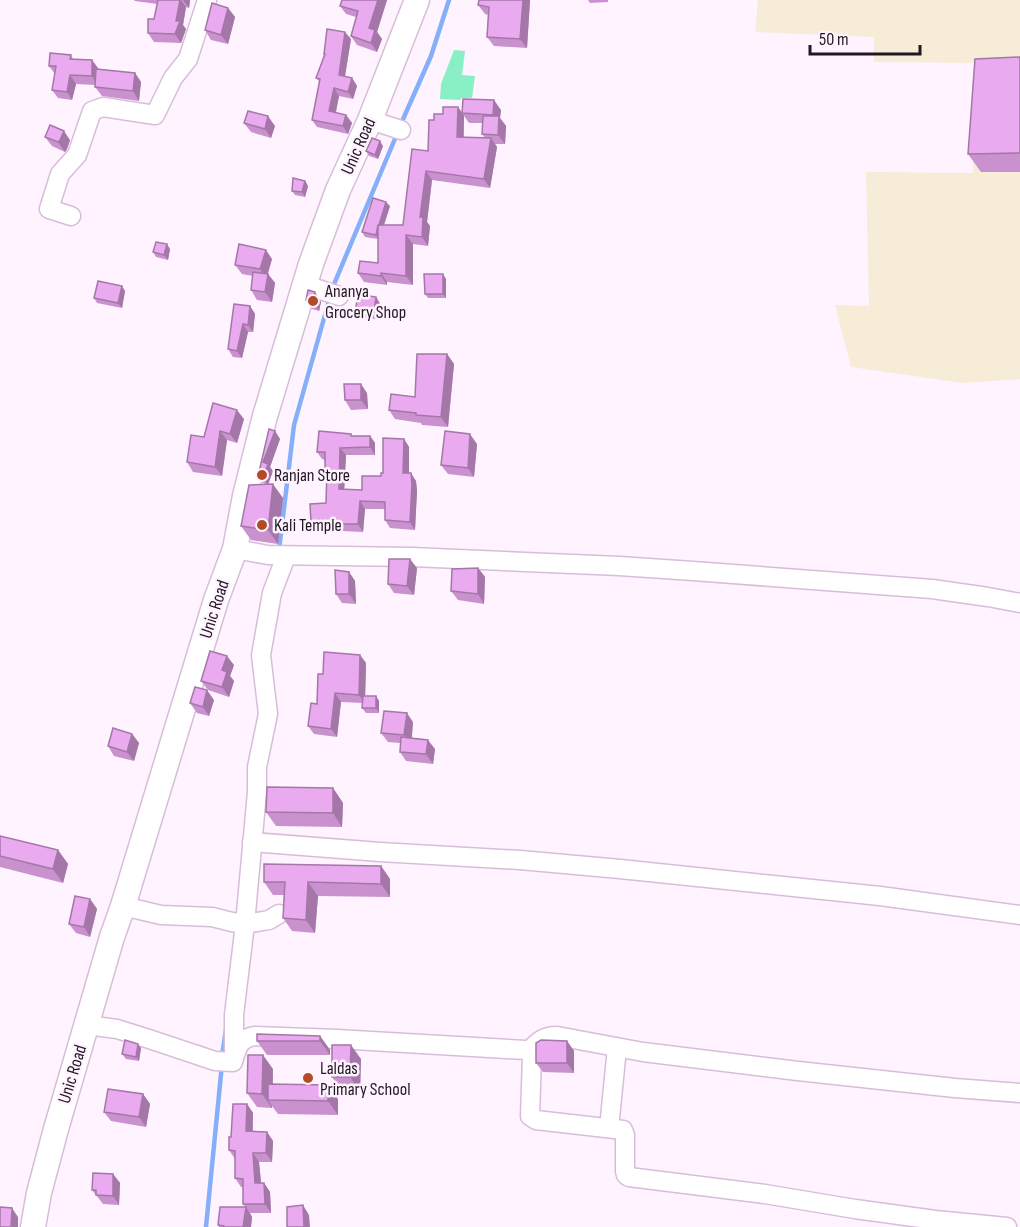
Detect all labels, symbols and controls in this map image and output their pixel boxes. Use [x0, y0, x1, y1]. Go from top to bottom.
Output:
scale bar [810, 18, 920, 56]
text: 50 m [819, 29, 849, 50]
street label: Unic Road [337, 115, 380, 178]
place label: Ananya Grocery Shop [324, 281, 406, 323]
marker: Ananya Grocery Shop [306, 294, 320, 308]
place label: Ranjan Store [274, 465, 350, 486]
marker: Ranjan Store [255, 468, 269, 482]
place label: Kali Temple [274, 515, 342, 536]
marker: Kali Temple [255, 518, 269, 532]
street label: Unic Road [195, 577, 234, 641]
street label: Unic Road [54, 1042, 91, 1106]
place label: Laldas Primary School [320, 1058, 411, 1100]
marker: Laldas Primary School [301, 1071, 315, 1085]

